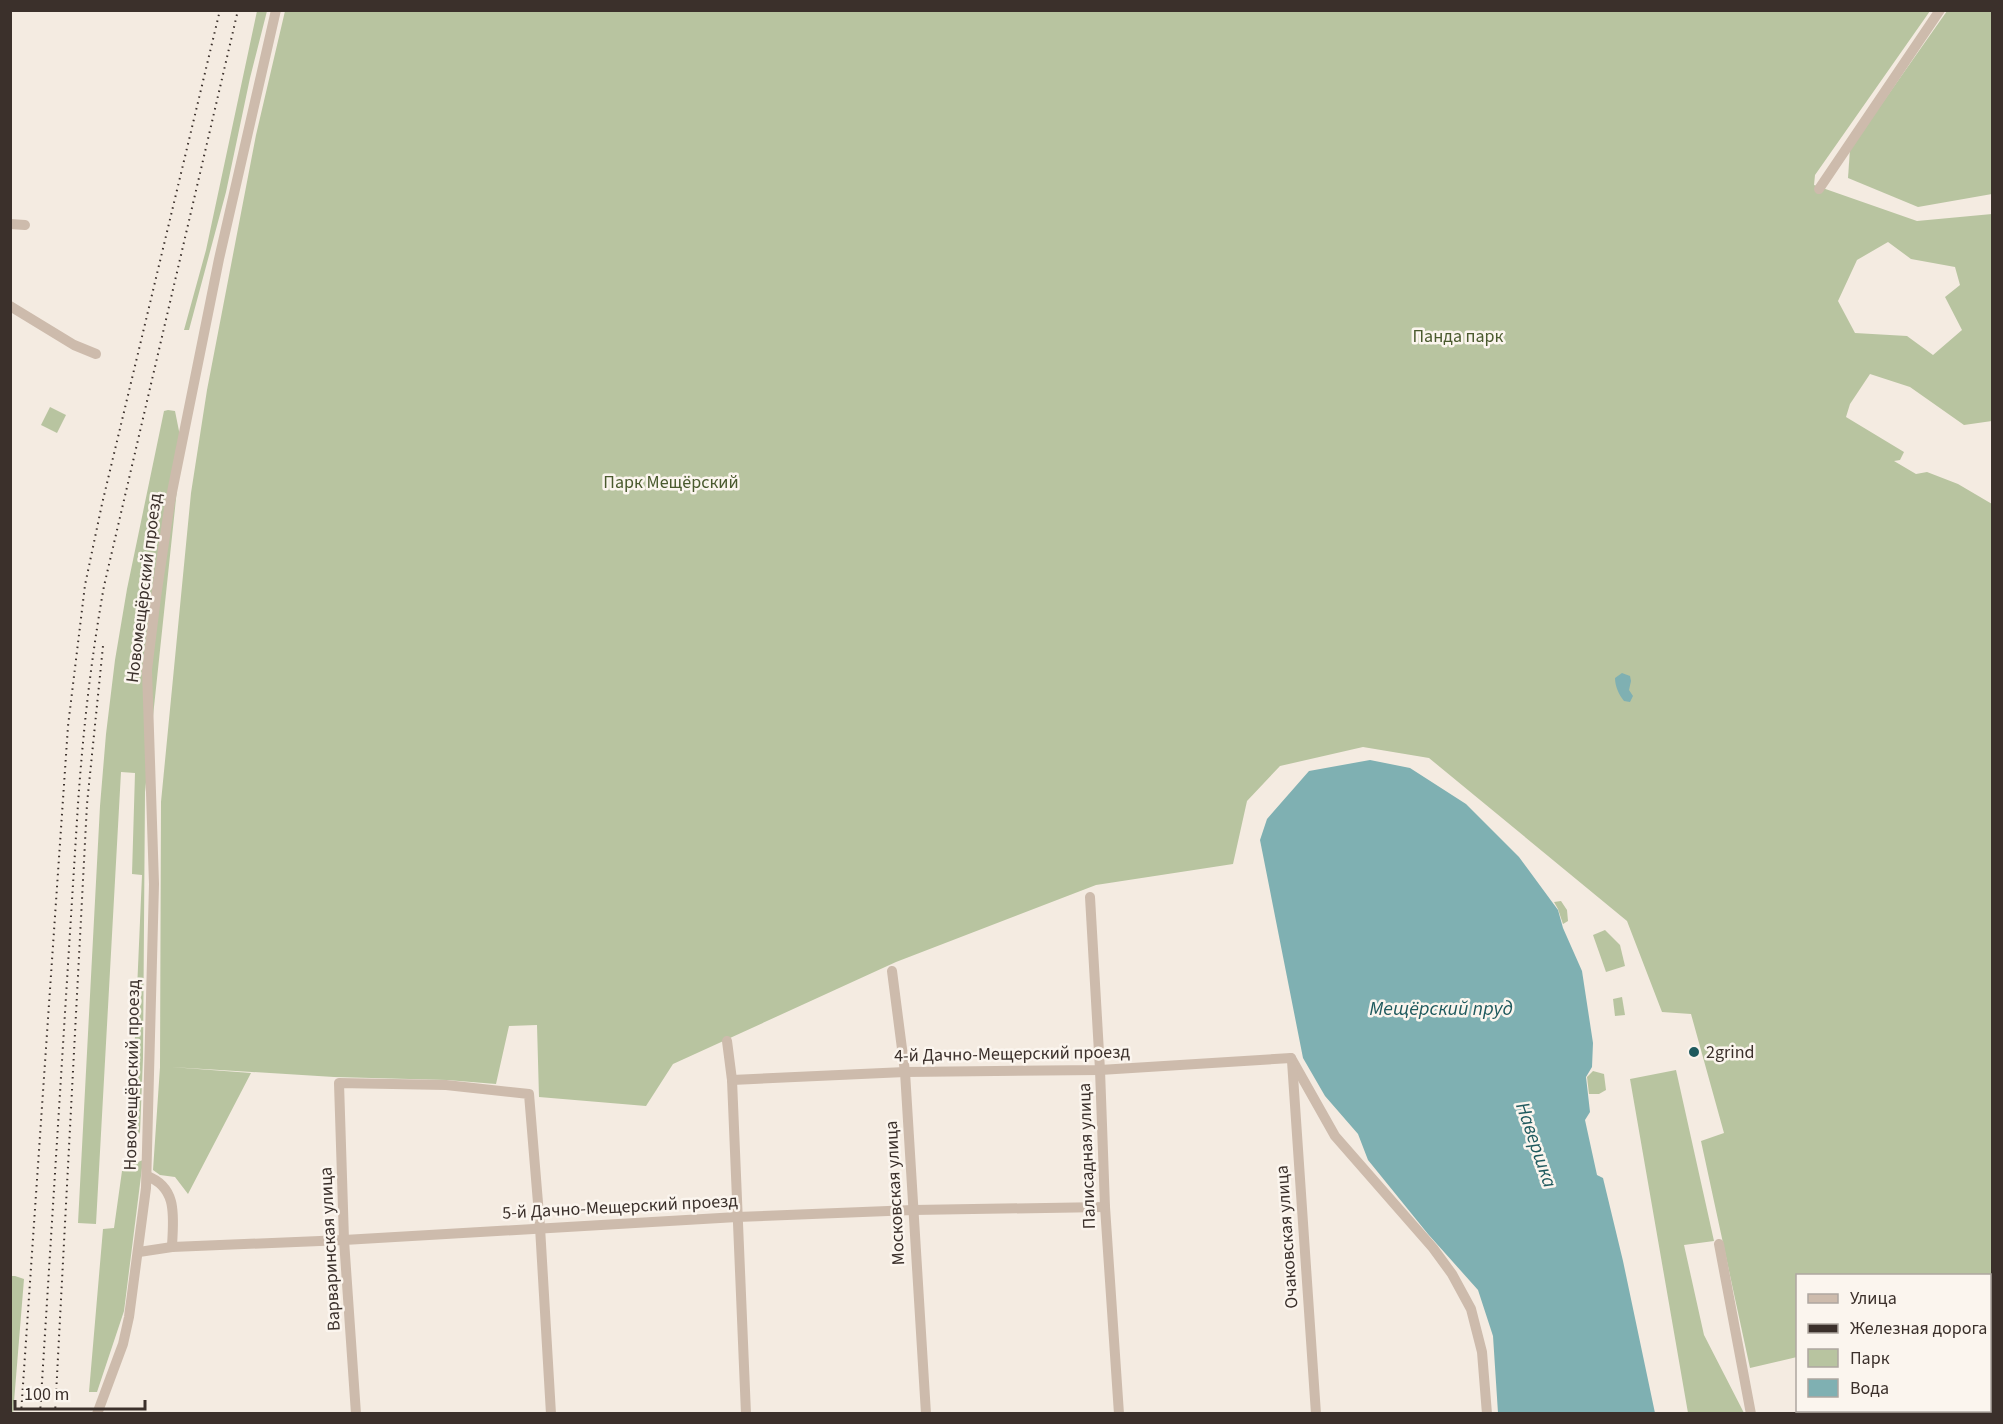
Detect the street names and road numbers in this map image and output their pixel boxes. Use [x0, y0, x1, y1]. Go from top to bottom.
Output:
street label: Новомещёрский проезд [120, 491, 168, 684]
street label: Новомещёрский проезд [118, 979, 146, 1171]
street label: 4-й Дачно-Мещерский проезд [894, 1039, 1131, 1069]
street label: Палисадная улица [1072, 1082, 1102, 1230]
street label: Московская улица [879, 1120, 911, 1266]
street label: Очаковская улица [1270, 1164, 1304, 1310]
street label: Варваринская улица [313, 1166, 347, 1332]
street label: 5-й Дачно-Мещерский проезд [502, 1188, 739, 1226]

